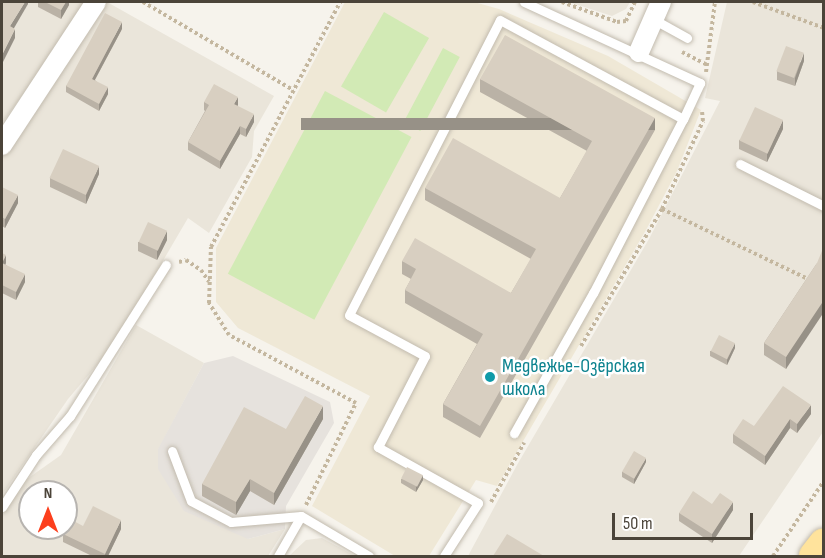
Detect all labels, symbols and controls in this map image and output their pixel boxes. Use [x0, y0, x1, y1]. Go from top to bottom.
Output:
place label: Медвежье-Озёрская школа [502, 354, 645, 401]
marker: Медвежье-Озёрская школа [483, 370, 497, 384]
north arrow [18, 480, 78, 540]
text: N [44, 484, 52, 503]
scale bar [615, 501, 756, 539]
text: 50 m [623, 513, 653, 534]

